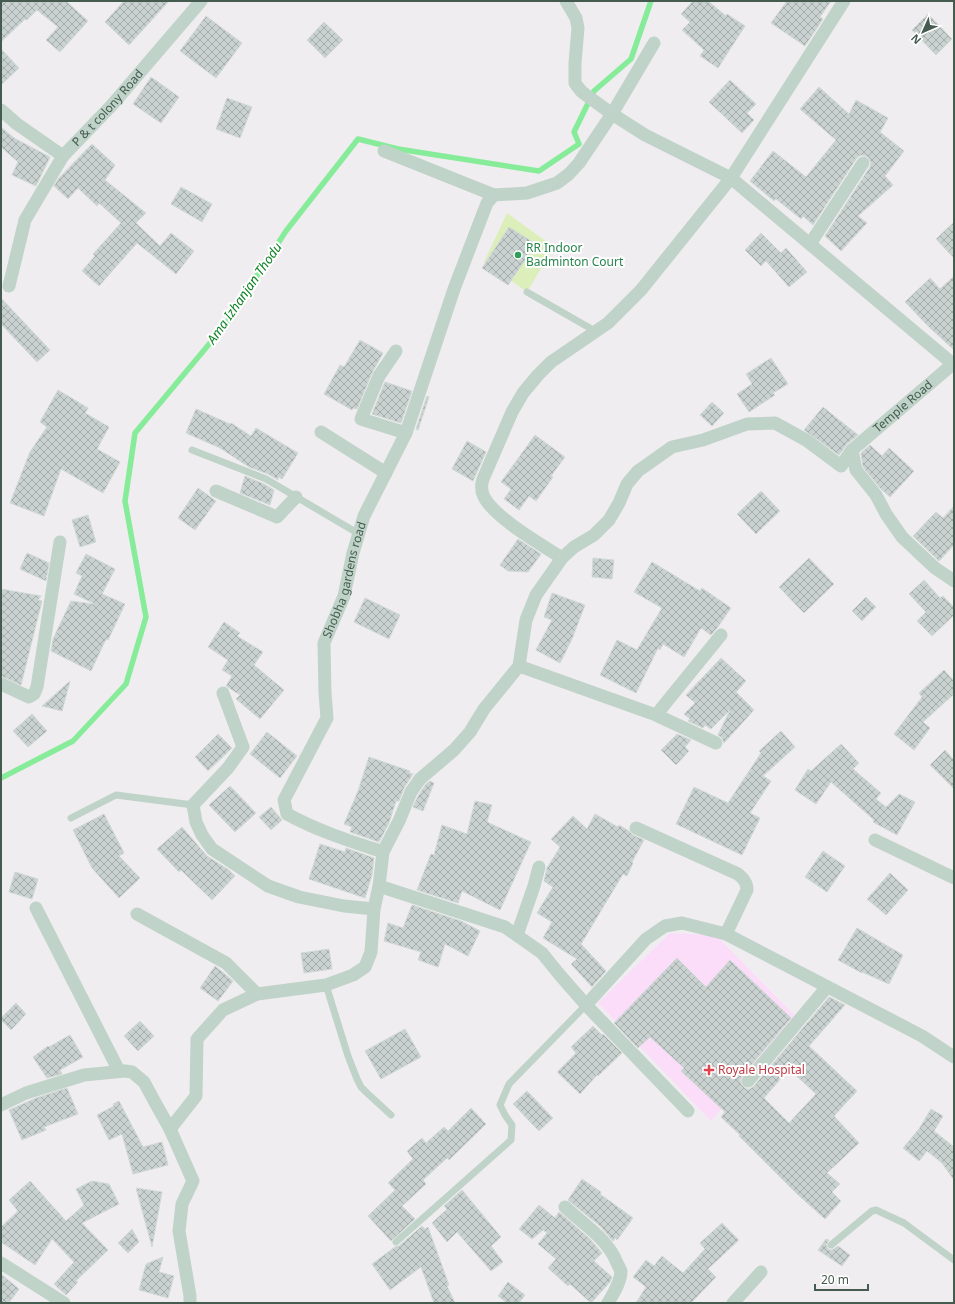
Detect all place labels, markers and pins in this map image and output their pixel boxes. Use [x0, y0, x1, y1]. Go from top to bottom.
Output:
place label: RR Indoor Badminton Court [526, 239, 624, 270]
marker: RR Indoor Badminton Court [513, 250, 523, 260]
place label: Royale Hospital [718, 1061, 805, 1078]
marker: Royale Hospital [703, 1064, 715, 1076]

